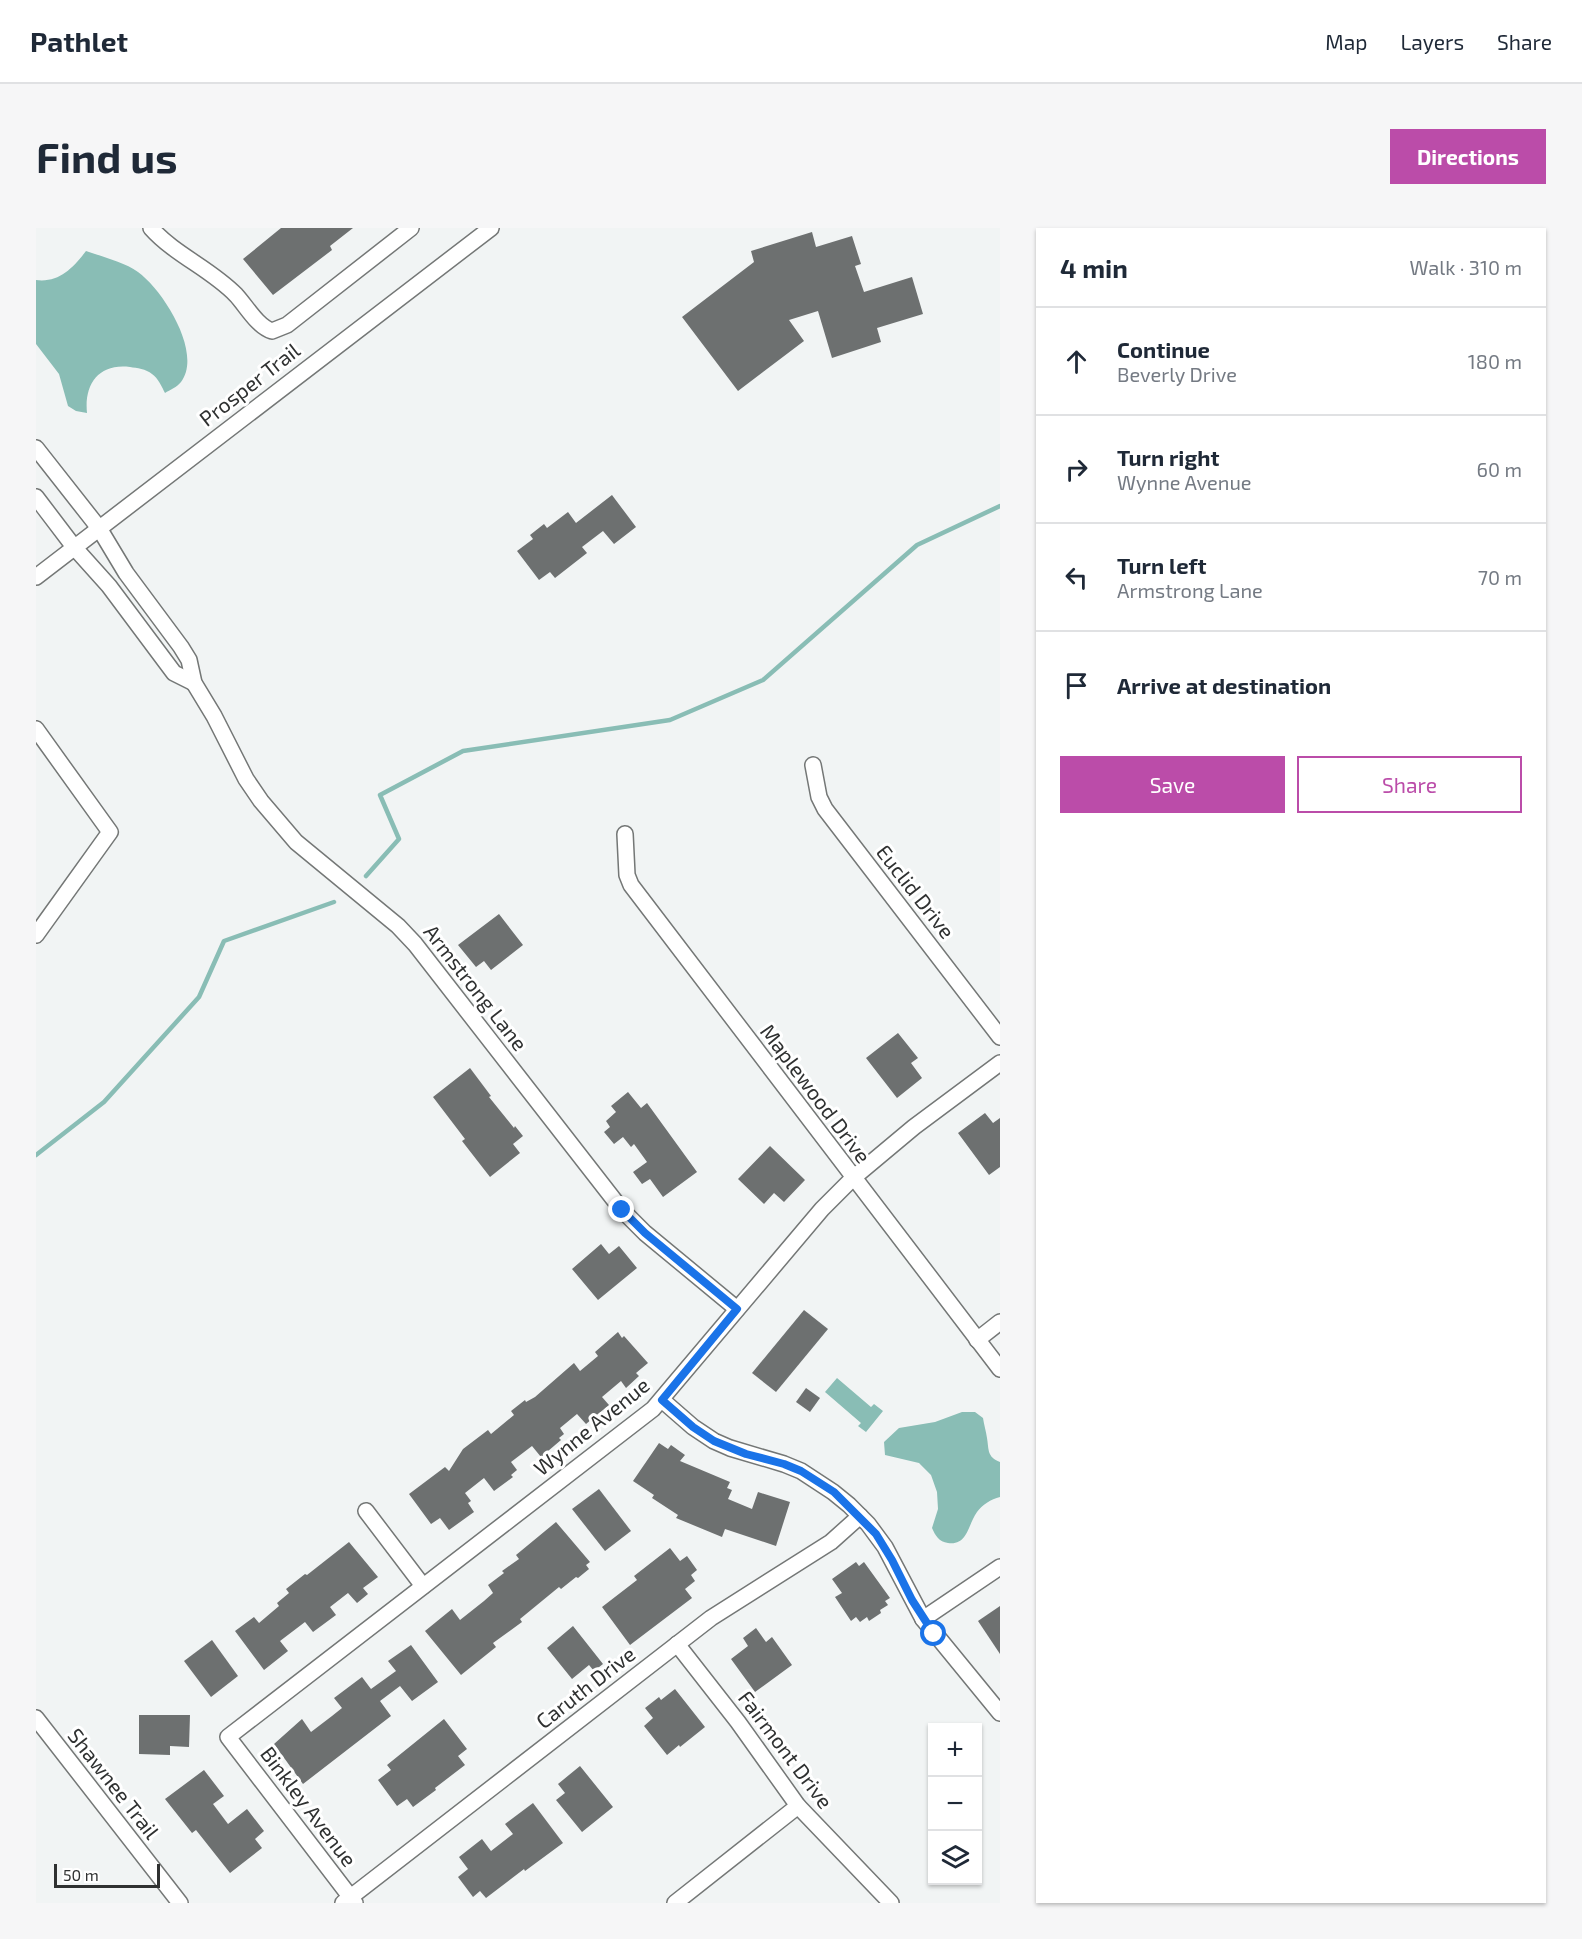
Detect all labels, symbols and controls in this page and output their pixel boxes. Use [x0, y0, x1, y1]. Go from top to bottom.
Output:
text: Pathlet [30, 24, 128, 58]
text: Map [1325, 29, 1367, 54]
text: Layers [1400, 29, 1464, 54]
text: Share [1497, 29, 1552, 54]
button: Directions [1390, 129, 1546, 184]
text: Find us [36, 131, 178, 181]
text: 4 min [1060, 252, 1128, 283]
text: Walk · 310 m [1410, 255, 1522, 279]
street label: Prosper Trail [194, 336, 305, 431]
text: Continue [1117, 336, 1210, 362]
icon: ahead [1060, 345, 1093, 378]
text: 180 m [1468, 349, 1522, 373]
text: Beverly Drive [1117, 362, 1237, 386]
text: Turn right [1117, 444, 1219, 470]
icon: right [1060, 453, 1093, 486]
text: 60 m [1477, 457, 1522, 481]
text: Wynne Avenue [1117, 470, 1252, 494]
text: Turn left [1117, 552, 1206, 578]
icon: left [1060, 561, 1093, 594]
text: 70 m [1478, 565, 1522, 589]
text: Armstrong Lane [1117, 578, 1263, 602]
icon: arrive [1060, 669, 1093, 702]
text: Arrive at destination [1117, 672, 1331, 698]
button: Save [1060, 756, 1285, 813]
button: Share [1297, 756, 1522, 813]
street label: Euclid Drive [872, 839, 961, 943]
street label: Armstrong Lane [419, 919, 533, 1055]
street label: Maplewood Drive [756, 1019, 877, 1167]
route end [608, 1196, 634, 1222]
street label: Wynne Avenue [528, 1372, 654, 1480]
route start [920, 1620, 946, 1646]
street label: Caruth Drive [531, 1640, 640, 1733]
street label: Fairmont Drive [734, 1685, 839, 1813]
street label: Shawnee Trail [63, 1723, 166, 1844]
map controls [928, 1723, 982, 1885]
button: + [928, 1723, 982, 1777]
street label: Binkley Avenue [256, 1741, 362, 1871]
button: − [928, 1777, 982, 1831]
button: layers [928, 1831, 982, 1885]
scale bar [54, 1861, 160, 1888]
text: 50 m [63, 1865, 99, 1884]

